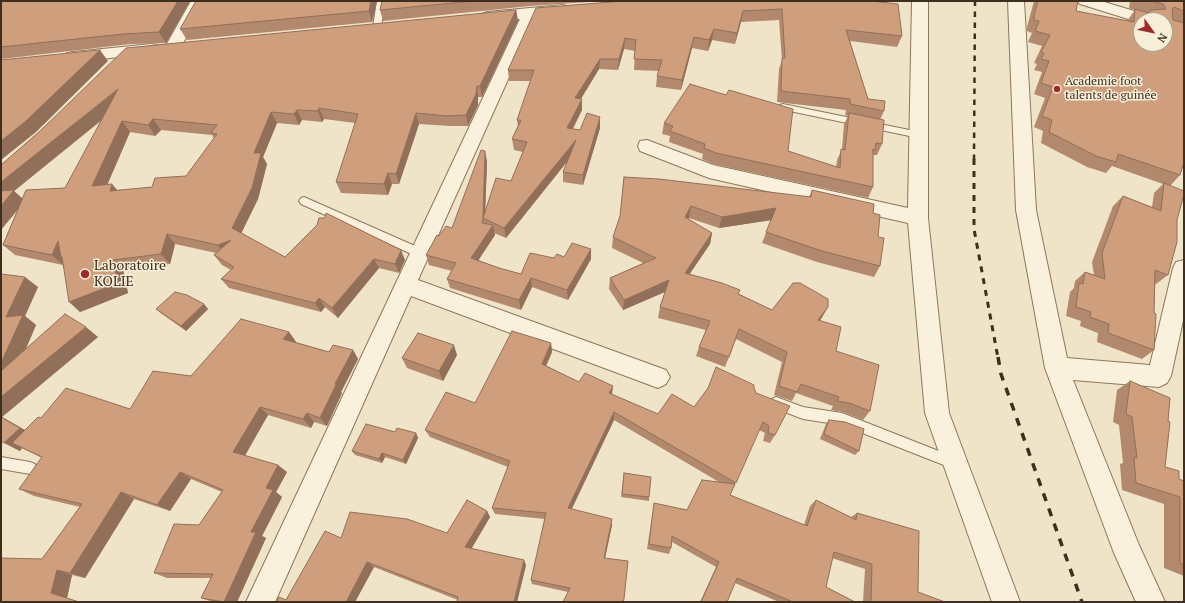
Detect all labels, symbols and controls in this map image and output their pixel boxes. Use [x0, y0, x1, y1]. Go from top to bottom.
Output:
north arrow [1133, 12, 1173, 52]
text: N [1154, 31, 1170, 45]
place label: Academie foot talents de guinée [1065, 75, 1156, 103]
marker: Academie foot talents de guinée [1052, 84, 1062, 94]
place label: Laboratoire KOLIE [94, 258, 166, 290]
marker: Laboratoire KOLIE [79, 268, 91, 280]

